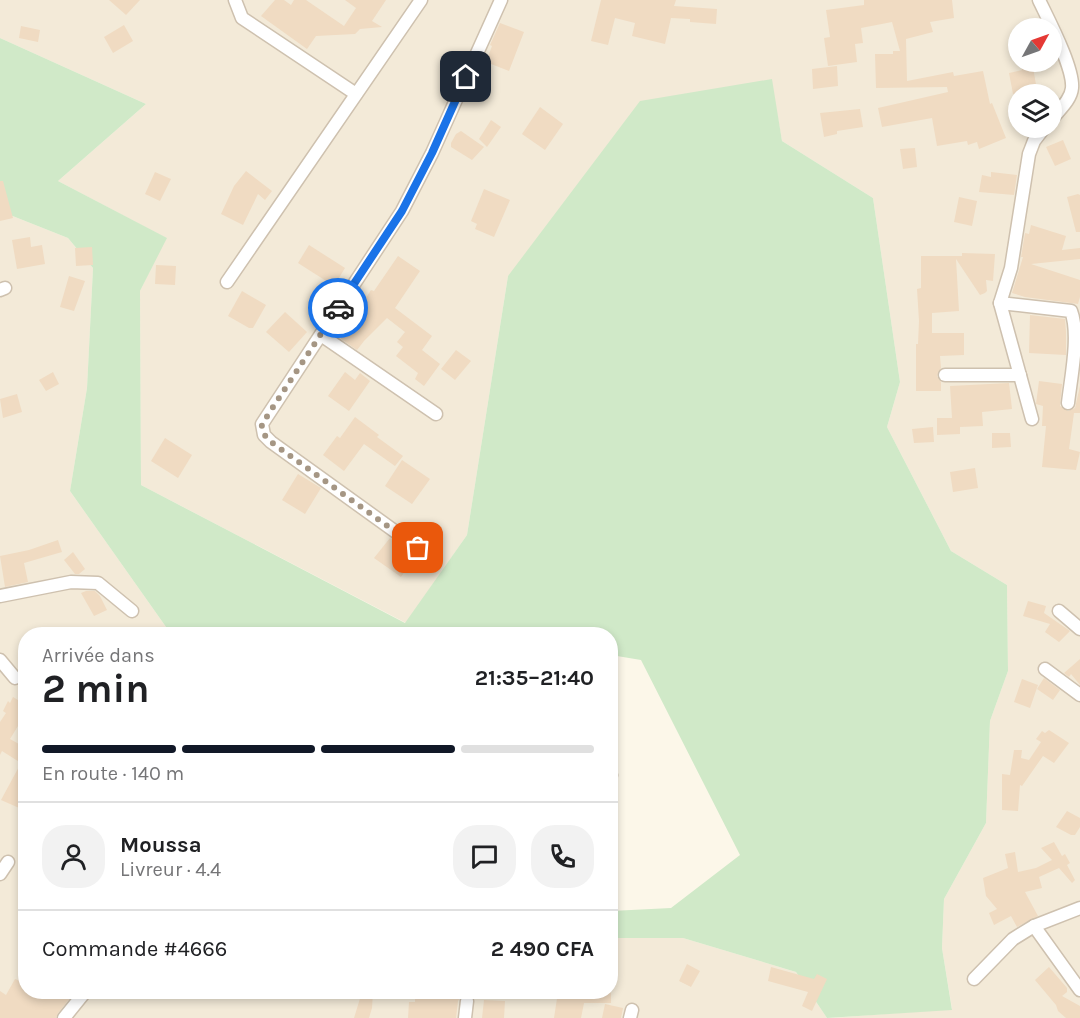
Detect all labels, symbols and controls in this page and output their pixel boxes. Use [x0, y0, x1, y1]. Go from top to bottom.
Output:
north arrow [1008, 18, 1062, 72]
map controls [1008, 18, 1062, 138]
pin [440, 51, 491, 102]
icon: home [449, 60, 482, 93]
button: layers [1008, 84, 1062, 138]
courier [308, 278, 368, 338]
icon: car [322, 292, 355, 325]
pin [392, 522, 443, 573]
icon: bag [401, 531, 434, 564]
text: Arrivée dans [42, 644, 155, 667]
text: 21:35–21:40 [475, 665, 594, 691]
text: 2 min [42, 666, 150, 712]
text: En route · 140 m [42, 762, 184, 785]
button: person [42, 825, 105, 888]
button: chat [453, 825, 516, 888]
button: phone [531, 825, 594, 888]
text: Moussa [120, 832, 202, 858]
text: Livreur · 4.4 [120, 858, 221, 881]
text: Commande #4666 [42, 936, 227, 962]
text: 2 490 CFA [491, 936, 594, 962]

